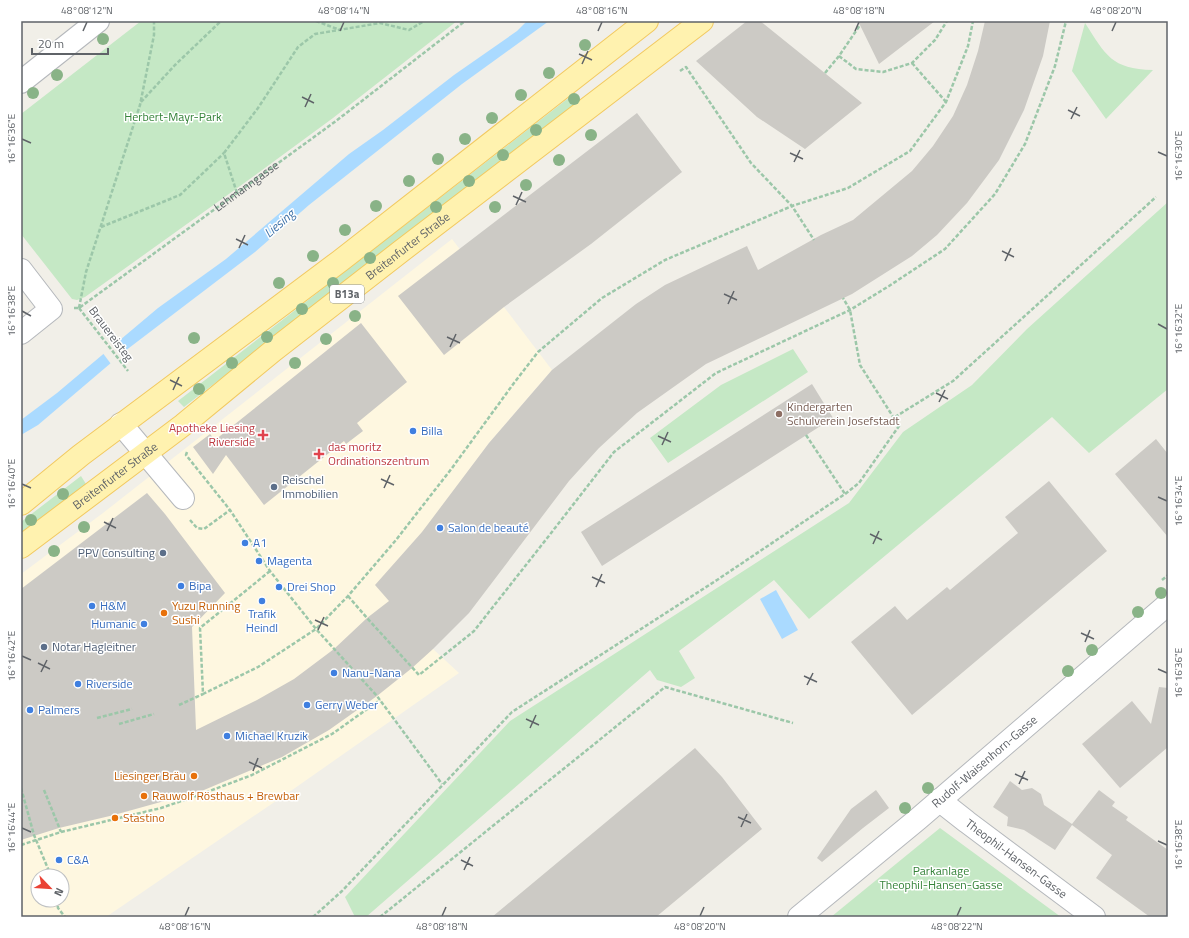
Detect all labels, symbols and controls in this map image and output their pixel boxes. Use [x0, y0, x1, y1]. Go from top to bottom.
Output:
text: 48°08'12"N [61, 3, 113, 18]
text: 48°08'14"N [318, 3, 370, 18]
text: 48°08'16"N [576, 3, 628, 18]
text: 48°08'18"N [833, 3, 885, 18]
text: 48°08'20"N [1090, 3, 1142, 18]
scale bar [32, 30, 108, 56]
text: 20 m [38, 34, 64, 53]
park label: Herbert-Mayr-Park [124, 107, 222, 126]
text: 16°16'36"E [4, 113, 19, 164]
text: 16°16'30"E [1171, 130, 1186, 181]
street label: Lehmanngasse [210, 156, 283, 216]
water label: Liesing [259, 203, 300, 242]
street label: Breitenfurter Straße [361, 207, 454, 285]
text: 16°16'38"E [4, 285, 19, 336]
road number: B13a [330, 285, 364, 303]
street label: Brauereisteg [84, 302, 138, 365]
text: 16°16'32"E [1171, 303, 1186, 354]
place label: Kindergarten Schulverein Josefstadt [787, 397, 900, 430]
marker: Kindergarten Schulverein Josefstadt [774, 409, 784, 419]
place label: Apotheke Liesing Riverside [169, 418, 255, 451]
place label: Billa [421, 421, 443, 440]
marker: Billa [408, 426, 418, 436]
marker: Apotheke Liesing Riverside [258, 430, 268, 440]
street label: Breitenfurter Straße [68, 437, 162, 514]
place label: das moritz Ordinationszentrum [328, 437, 429, 470]
marker: das moritz Ordinationszentrum [313, 448, 325, 460]
text: 16°16'40"E [4, 458, 19, 509]
place label: Reischel Immobilien [282, 470, 338, 503]
text: 16°16'34"E [1171, 475, 1186, 526]
marker: Reischel Immobilien [269, 482, 279, 492]
place label: Salon de beauté [448, 518, 529, 537]
marker: Salon de beauté [435, 523, 445, 533]
place label: A1 [253, 533, 267, 552]
marker: A1 [240, 538, 250, 548]
place label: PPV Consulting [78, 543, 155, 562]
marker: PPV Consulting [158, 548, 168, 558]
place label: Magenta [267, 551, 312, 570]
marker: Magenta [254, 556, 264, 566]
place label: Bipa [189, 576, 211, 595]
place label: Drei Shop [287, 577, 336, 596]
marker: Bipa [176, 581, 186, 591]
marker: Drei Shop [274, 582, 284, 592]
place label: H&M [100, 596, 126, 615]
place label: Yuzu Running Sushi [172, 596, 240, 629]
marker: Trafik Heindl [257, 596, 267, 606]
marker: H&M [87, 601, 97, 611]
place label: Trafik Heindl [246, 604, 278, 637]
marker: Yuzu Running Sushi [159, 608, 169, 618]
place label: Humanic [91, 614, 136, 633]
marker: Humanic [139, 619, 149, 629]
text: 16°16'42"E [4, 630, 19, 681]
place label: Notar Hagleitner [52, 637, 136, 656]
marker: Notar Hagleitner [39, 642, 49, 652]
text: 16°16'36"E [1171, 647, 1186, 698]
place label: Nanu-Nana [342, 663, 401, 682]
marker: Nanu-Nana [329, 668, 339, 678]
place label: Riverside [86, 674, 133, 693]
marker: Riverside [73, 679, 83, 689]
place label: Gerry Weber [315, 695, 378, 714]
place label: Palmers [38, 700, 80, 719]
marker: Gerry Weber [302, 700, 312, 710]
marker: Palmers [25, 705, 35, 715]
street label: Rudolf-Waisenhorn-Gasse [927, 710, 1041, 812]
place label: Michael Kruzik [235, 726, 308, 745]
marker: Michael Kruzik [222, 731, 232, 741]
place label: Liesinger Bräu [114, 766, 186, 785]
marker: Liesinger Bräu [189, 771, 199, 781]
place label: Rauwolf Rösthaus + Brewbar [152, 786, 299, 805]
marker: Rauwolf Rösthaus + Brewbar [139, 791, 149, 801]
text: 16°16'44"E [4, 802, 19, 853]
place label: Stastino [123, 808, 165, 827]
marker: Stastino [110, 813, 120, 823]
street label: Theophil-Hansen-Gasse [961, 814, 1072, 903]
text: 16°16'38"E [1171, 819, 1186, 870]
place label: C&A [67, 850, 89, 869]
marker: C&A [54, 855, 64, 865]
park label: Parkanlage Theophil-Hansen-Gasse [879, 861, 1003, 894]
north arrow [30, 868, 70, 908]
text: N [50, 885, 68, 899]
text: 48°08'16"N [159, 919, 211, 934]
text: 48°08'18"N [416, 919, 468, 934]
text: 48°08'20"N [674, 919, 726, 934]
text: 48°08'22"N [931, 919, 983, 934]

